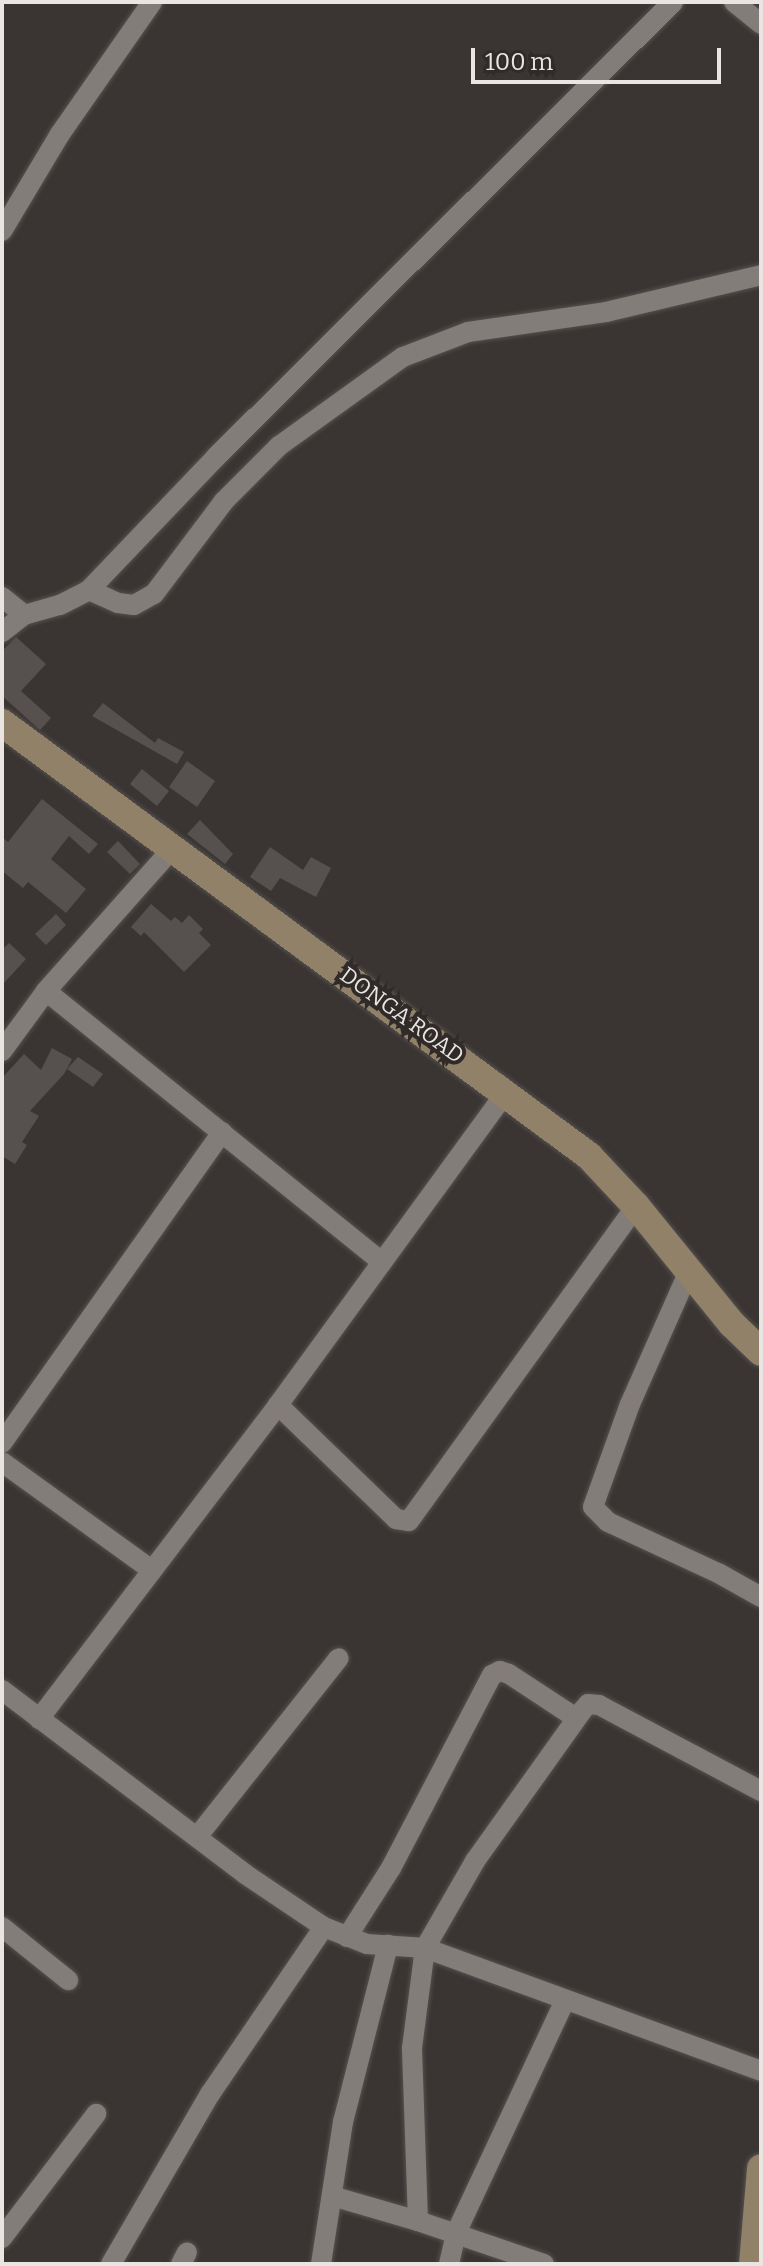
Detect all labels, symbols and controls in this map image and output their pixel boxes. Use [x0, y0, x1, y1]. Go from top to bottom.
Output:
scale bar [475, 32, 725, 82]
text: 100 m [485, 48, 553, 76]
street label: DONGA ROAD [335, 961, 469, 1069]

